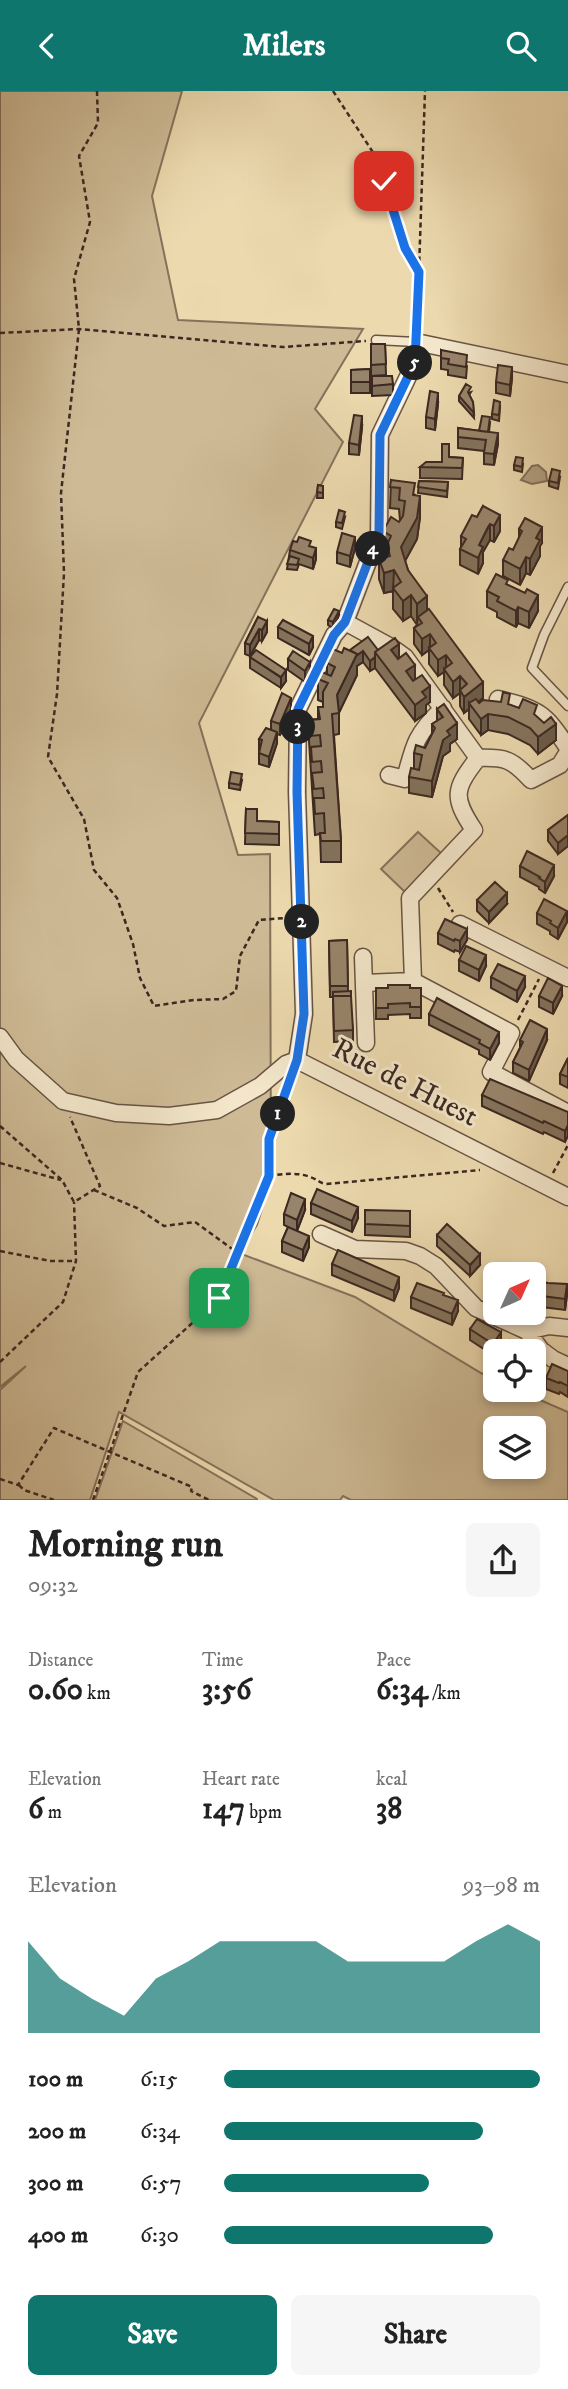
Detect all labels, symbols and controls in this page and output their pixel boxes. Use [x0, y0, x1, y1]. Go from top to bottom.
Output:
text: Milers [243, 26, 325, 66]
icon: back [28, 27, 66, 65]
icon: search [502, 27, 540, 65]
pin [354, 151, 414, 211]
icon: check [365, 162, 403, 200]
pin: 5 [398, 345, 432, 381]
text: 5 [410, 351, 419, 374]
pin: 4 [356, 531, 390, 567]
text: 4 [367, 537, 378, 560]
pin: 3 [280, 709, 316, 745]
text: 3 [294, 715, 301, 738]
pin: 2 [284, 905, 320, 939]
text: 2 [297, 910, 306, 933]
street label: Rue de Huest [326, 1031, 484, 1135]
pin: 1 [260, 1097, 296, 1131]
text: 1 [274, 1102, 281, 1125]
north arrow [483, 1262, 546, 1325]
map controls [483, 1262, 546, 1479]
pin [189, 1268, 249, 1328]
icon: arrive [200, 1279, 238, 1317]
button: locate [483, 1339, 546, 1402]
button: layers [483, 1416, 546, 1479]
text: Morning run [28, 1521, 223, 1569]
button: share [466, 1523, 540, 1597]
text: 09:32 [28, 1571, 78, 1600]
text: Distance [28, 1649, 93, 1672]
text: Time [202, 1649, 243, 1672]
text: Pace [376, 1649, 411, 1672]
text: 0.60 [28, 1672, 83, 1709]
text: 3:56 [202, 1672, 252, 1709]
text: 6:34 [376, 1672, 428, 1709]
text: km [83, 1682, 111, 1705]
text: /km [428, 1682, 461, 1705]
text: Elevation [28, 1768, 102, 1791]
text: Heart rate [202, 1768, 280, 1791]
text: kcal [376, 1768, 407, 1791]
text: 6 [28, 1791, 44, 1828]
text: 147 [202, 1791, 245, 1828]
text: 38 [376, 1791, 402, 1828]
text: m [44, 1801, 62, 1824]
text: bpm [245, 1801, 282, 1824]
text: Elevation [28, 1871, 117, 1900]
text: 93–98 m [463, 1871, 540, 1900]
text: 100 m [28, 2065, 83, 2094]
text: 6:15 [140, 2065, 178, 2094]
text: 200 m [28, 2117, 86, 2146]
text: 6:34 [140, 2117, 180, 2146]
text: 300 m [28, 2169, 84, 2198]
text: 6:57 [140, 2169, 182, 2198]
text: 400 m [28, 2221, 88, 2250]
text: 6:30 [140, 2221, 179, 2250]
button: Save [28, 2295, 277, 2375]
button: Share [291, 2295, 540, 2375]

